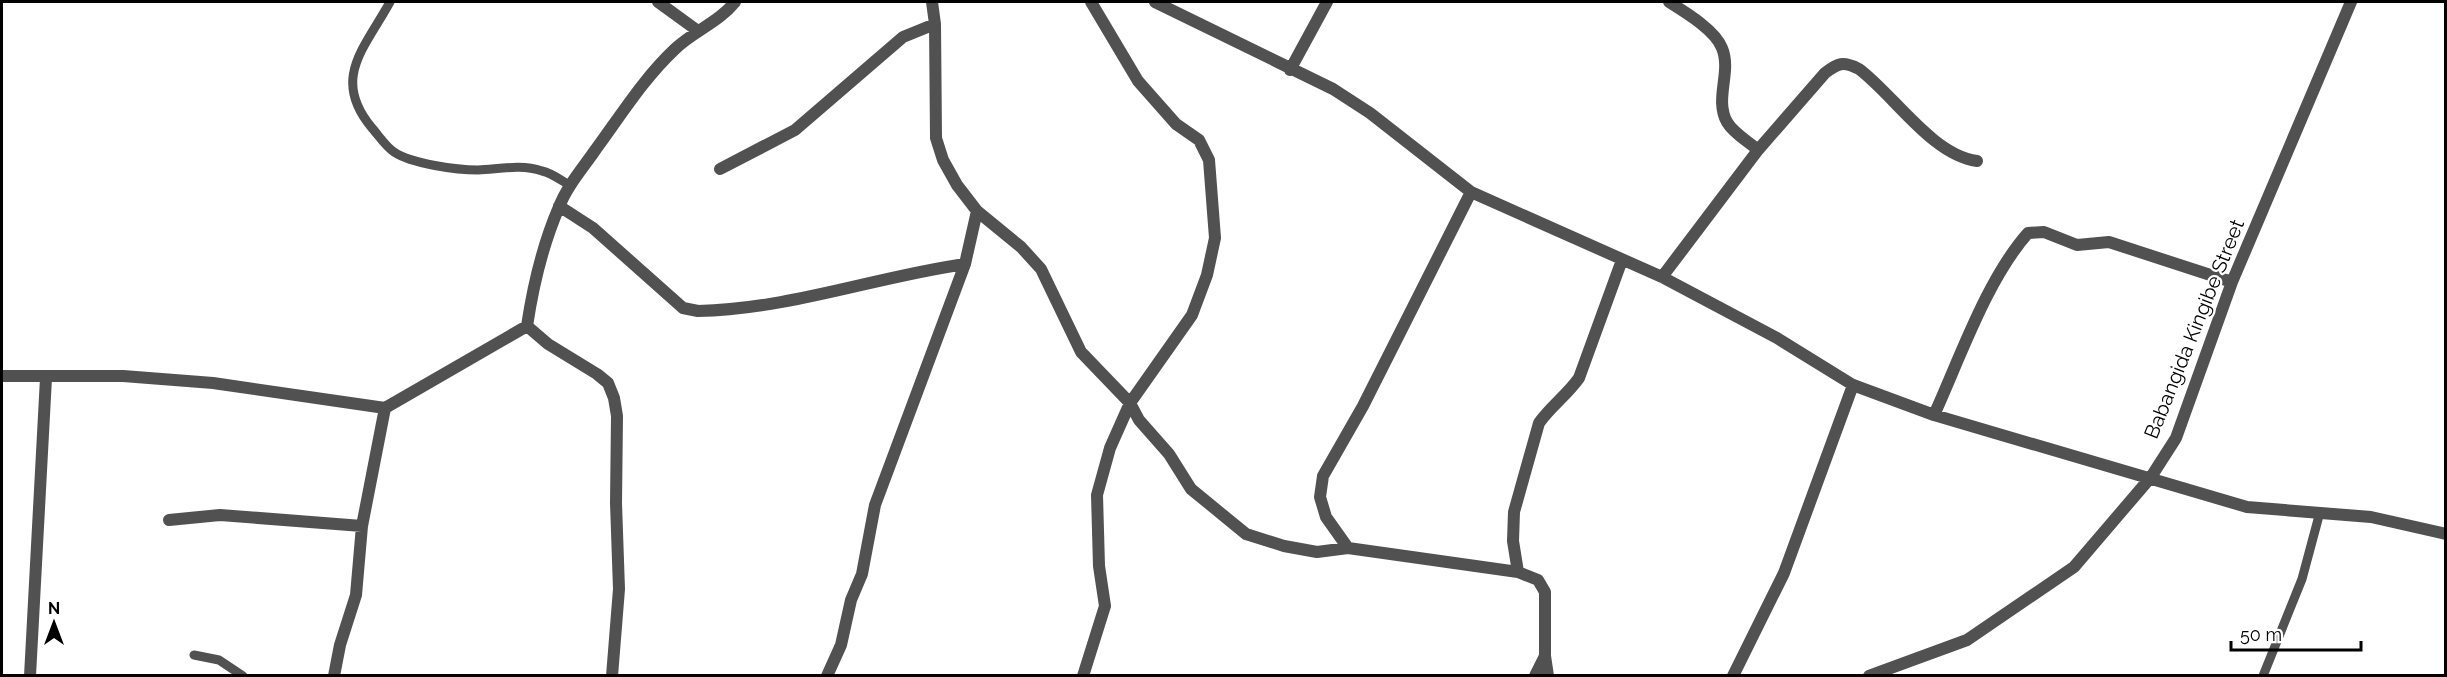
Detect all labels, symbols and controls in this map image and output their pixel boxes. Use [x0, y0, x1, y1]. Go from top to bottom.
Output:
street label: Babangida Kingibe Street [2139, 216, 2249, 442]
north arrow [24, 593, 84, 653]
text: N [48, 599, 60, 618]
scale bar [2231, 614, 2362, 652]
text: 50 m [2240, 624, 2282, 645]

